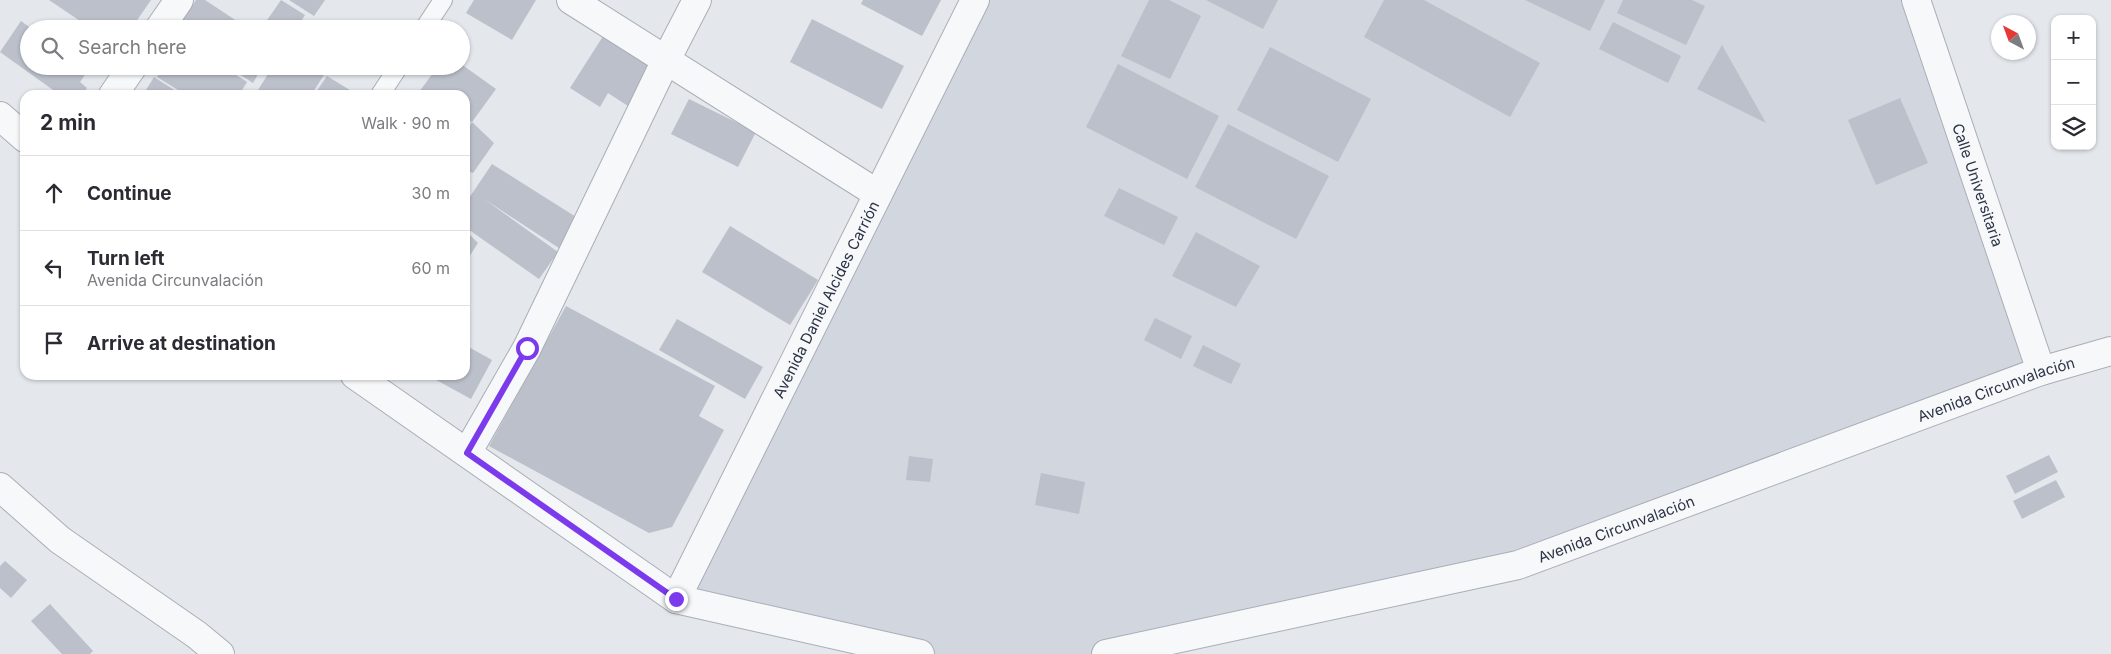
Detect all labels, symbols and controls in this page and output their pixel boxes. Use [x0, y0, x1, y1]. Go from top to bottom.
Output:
north arrow [1991, 15, 2036, 60]
map controls [2051, 15, 2096, 150]
button: + [2051, 15, 2096, 60]
search box [20, 20, 470, 75]
icon: search [38, 34, 66, 62]
text: Search here [78, 36, 187, 59]
button: − [2051, 60, 2096, 105]
button: layers [2051, 105, 2096, 150]
text: 2 min [40, 110, 96, 135]
text: Walk · 90 m [361, 113, 450, 133]
street label: Calle Universitaria [1949, 121, 2008, 249]
icon: ahead [40, 179, 68, 207]
text: Continue [87, 182, 172, 205]
text: 30 m [412, 183, 450, 203]
street label: Avenida Daniel Alcides Carrión [768, 198, 883, 401]
text: Turn left [87, 247, 165, 270]
icon: left [40, 254, 68, 282]
text: 60 m [411, 258, 450, 278]
text: Avenida Circunvalación [87, 270, 264, 290]
icon: arrive [40, 329, 68, 357]
text: Arrive at destination [87, 332, 276, 355]
route start [516, 337, 539, 360]
street label: Avenida Circunvalación [1915, 352, 2077, 426]
street label: Avenida Circunvalación [1535, 491, 1697, 566]
route end [665, 588, 688, 611]

